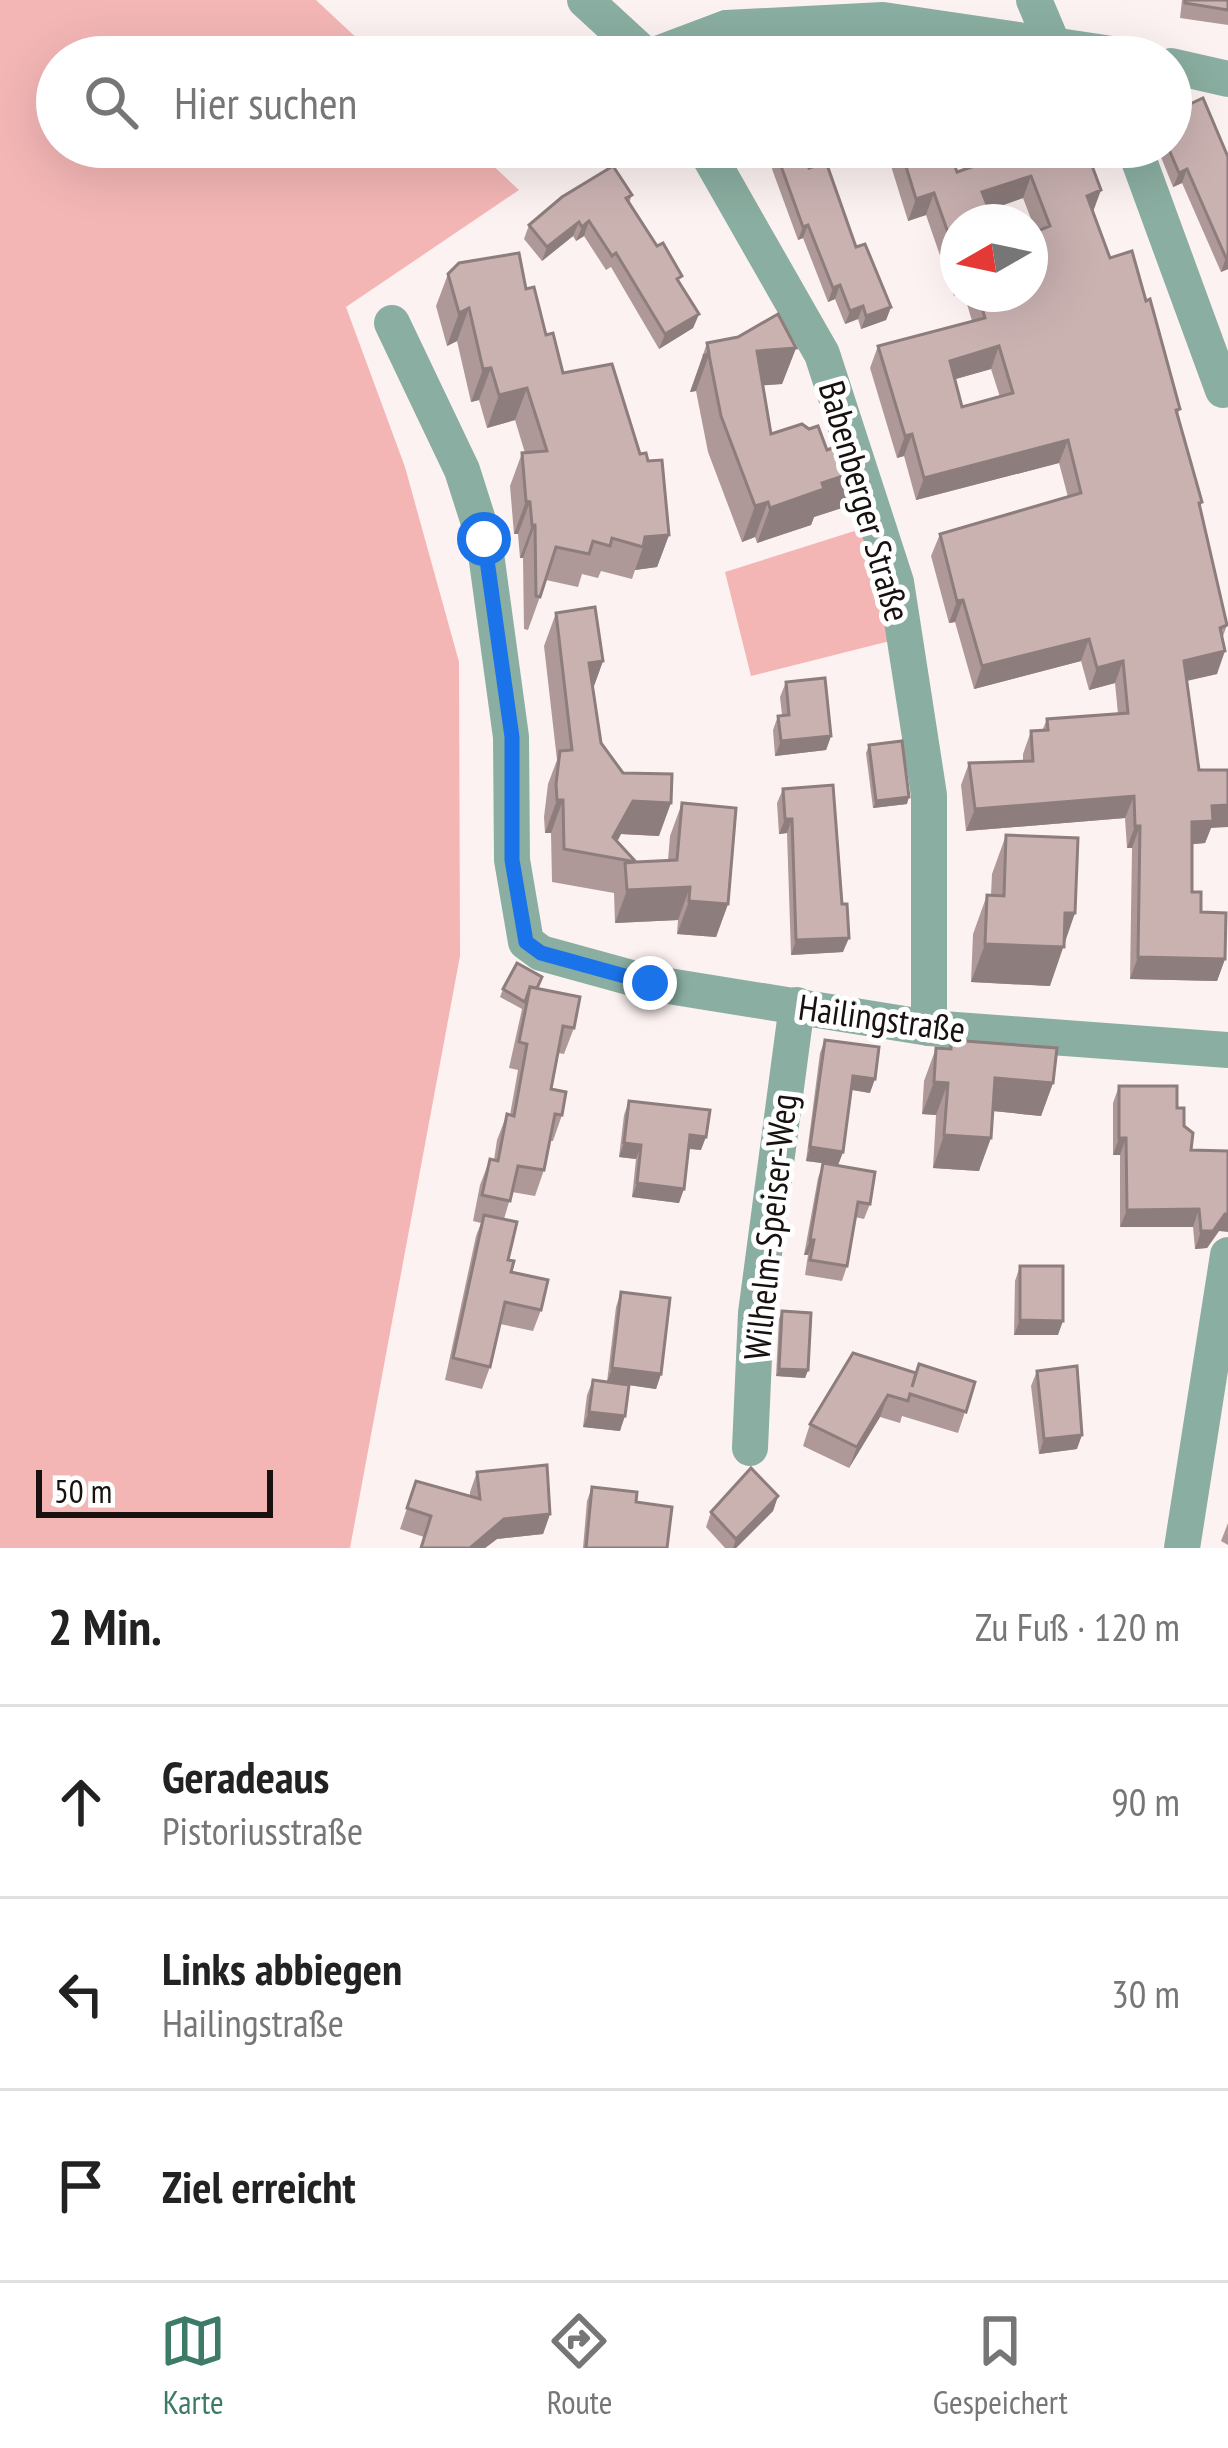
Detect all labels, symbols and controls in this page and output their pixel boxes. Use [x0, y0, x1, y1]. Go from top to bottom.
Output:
search box [36, 36, 1192, 168]
icon: search [78, 69, 144, 135]
text: Hier suchen [174, 73, 357, 131]
north arrow [940, 204, 1048, 312]
street label: Babenberger Straße [809, 375, 922, 627]
route start [457, 512, 511, 566]
route end [623, 956, 677, 1010]
street label: Hailingstraße [796, 983, 968, 1052]
street label: Wilhelm-Speiser-Weg [732, 1092, 807, 1362]
scale bar [36, 1464, 273, 1517]
text: 50 m [54, 1469, 112, 1512]
text: 2 Min. [48, 1593, 162, 1659]
text: Zu Fuß · 120 m [975, 1601, 1180, 1652]
text: Geradeaus [162, 1747, 329, 1805]
icon: ahead [48, 1769, 114, 1835]
text: 90 m [1111, 1776, 1180, 1827]
text: Pistoriusstraße [162, 1805, 363, 1856]
text: Links abbiegen [162, 1939, 402, 1997]
icon: left [48, 1961, 114, 2027]
text: 30 m [1111, 1968, 1180, 2019]
text: Hailingstraße [162, 1997, 344, 2048]
icon: arrive [48, 2153, 114, 2219]
text: Ziel erreicht [162, 2157, 356, 2215]
tab: Karte [160, 2308, 226, 2423]
tab: Route [546, 2308, 612, 2423]
tab: Gespeichert [933, 2308, 1068, 2423]

